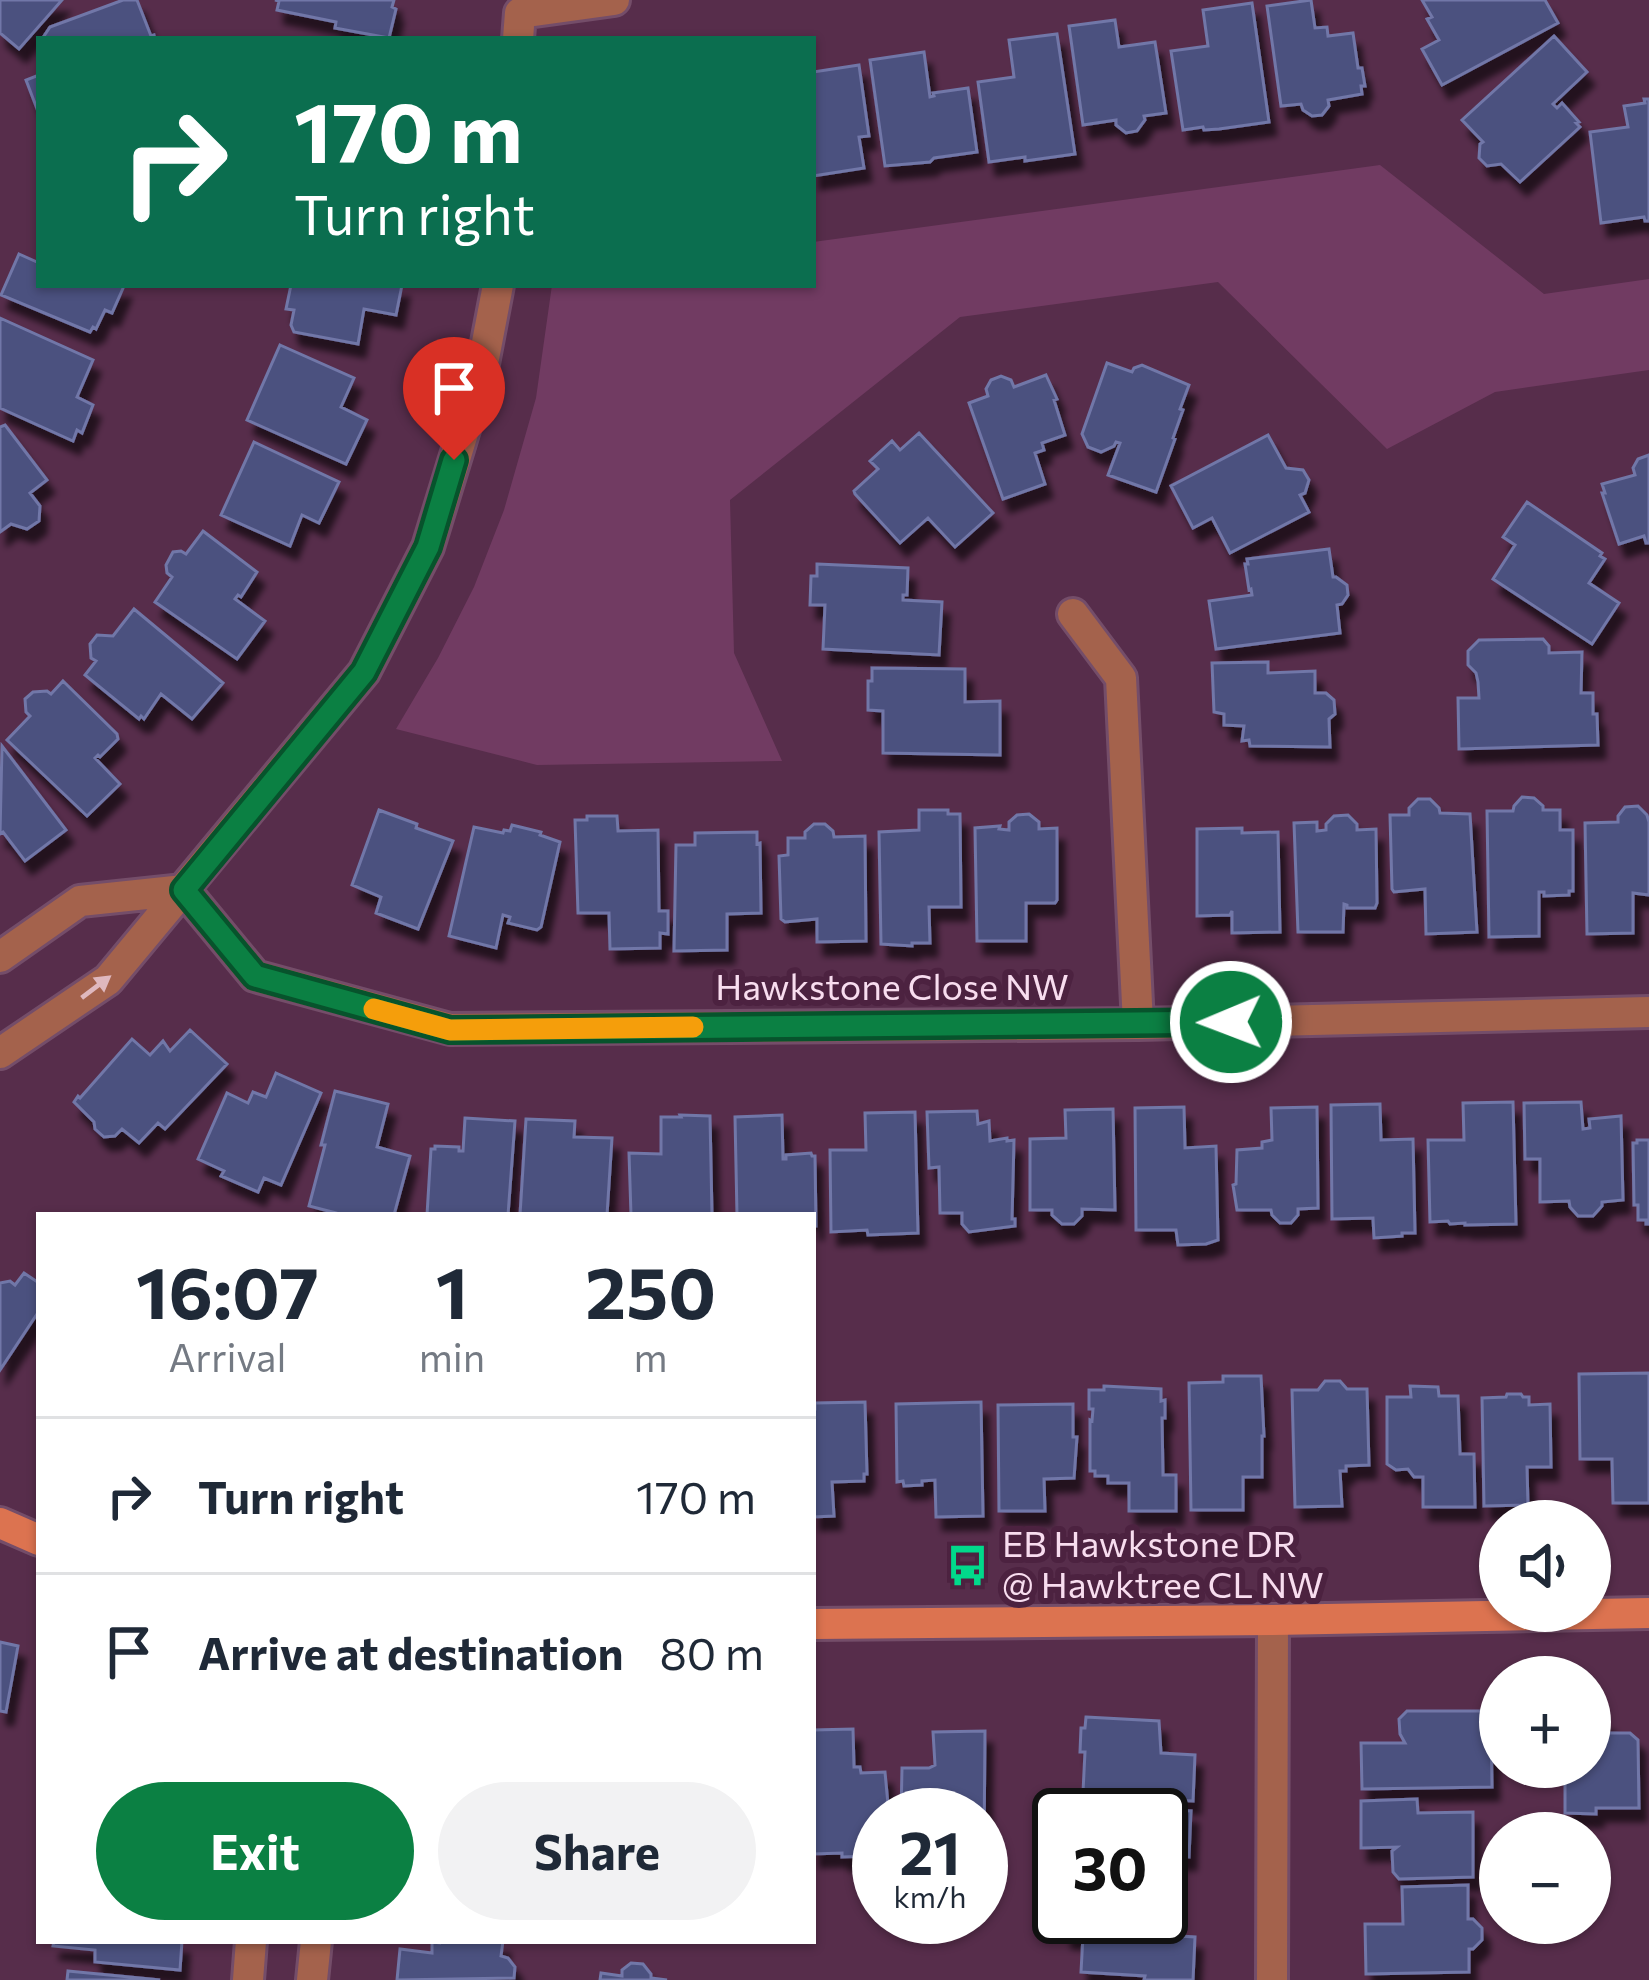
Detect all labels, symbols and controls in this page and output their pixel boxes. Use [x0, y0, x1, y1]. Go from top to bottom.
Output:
text: 170 m [294, 78, 523, 180]
icon: right [96, 84, 252, 240]
text: Turn right [294, 180, 535, 246]
pin [403, 337, 505, 460]
icon: arrive [421, 355, 487, 421]
position arrow [1168, 959, 1294, 1085]
street label: Hawkstone Close NW [715, 963, 1069, 1007]
one-way arrow [80, 975, 112, 999]
text: 16:07 [136, 1246, 319, 1334]
text: 1 [436, 1246, 468, 1334]
text: 250 [585, 1246, 716, 1334]
text: Arrival [168, 1332, 286, 1380]
text: min [419, 1332, 485, 1380]
text: m [634, 1332, 668, 1380]
icon: right [96, 1463, 162, 1529]
text: Turn right [198, 1468, 404, 1523]
text: 170 m [636, 1468, 756, 1523]
map controls [1479, 1500, 1611, 1944]
button: sound [1479, 1500, 1611, 1632]
place label: EB Hawkstone DR @ Hawktree CL NW [1002, 1520, 1324, 1605]
bus stop icon: EB Hawkstone DR @ Hawktree CL NW [945, 1542, 991, 1588]
icon: arrive [96, 1619, 162, 1685]
text: Arrive at destination [198, 1624, 624, 1679]
text: 80 m [660, 1624, 764, 1679]
button: + [1479, 1656, 1611, 1788]
button: Exit [96, 1782, 414, 1920]
button: Share [438, 1782, 756, 1920]
speed limit sign: 30 [1032, 1788, 1188, 1944]
button: − [1479, 1812, 1611, 1944]
text: 21 [899, 1814, 961, 1887]
text: km/h [894, 1877, 966, 1914]

